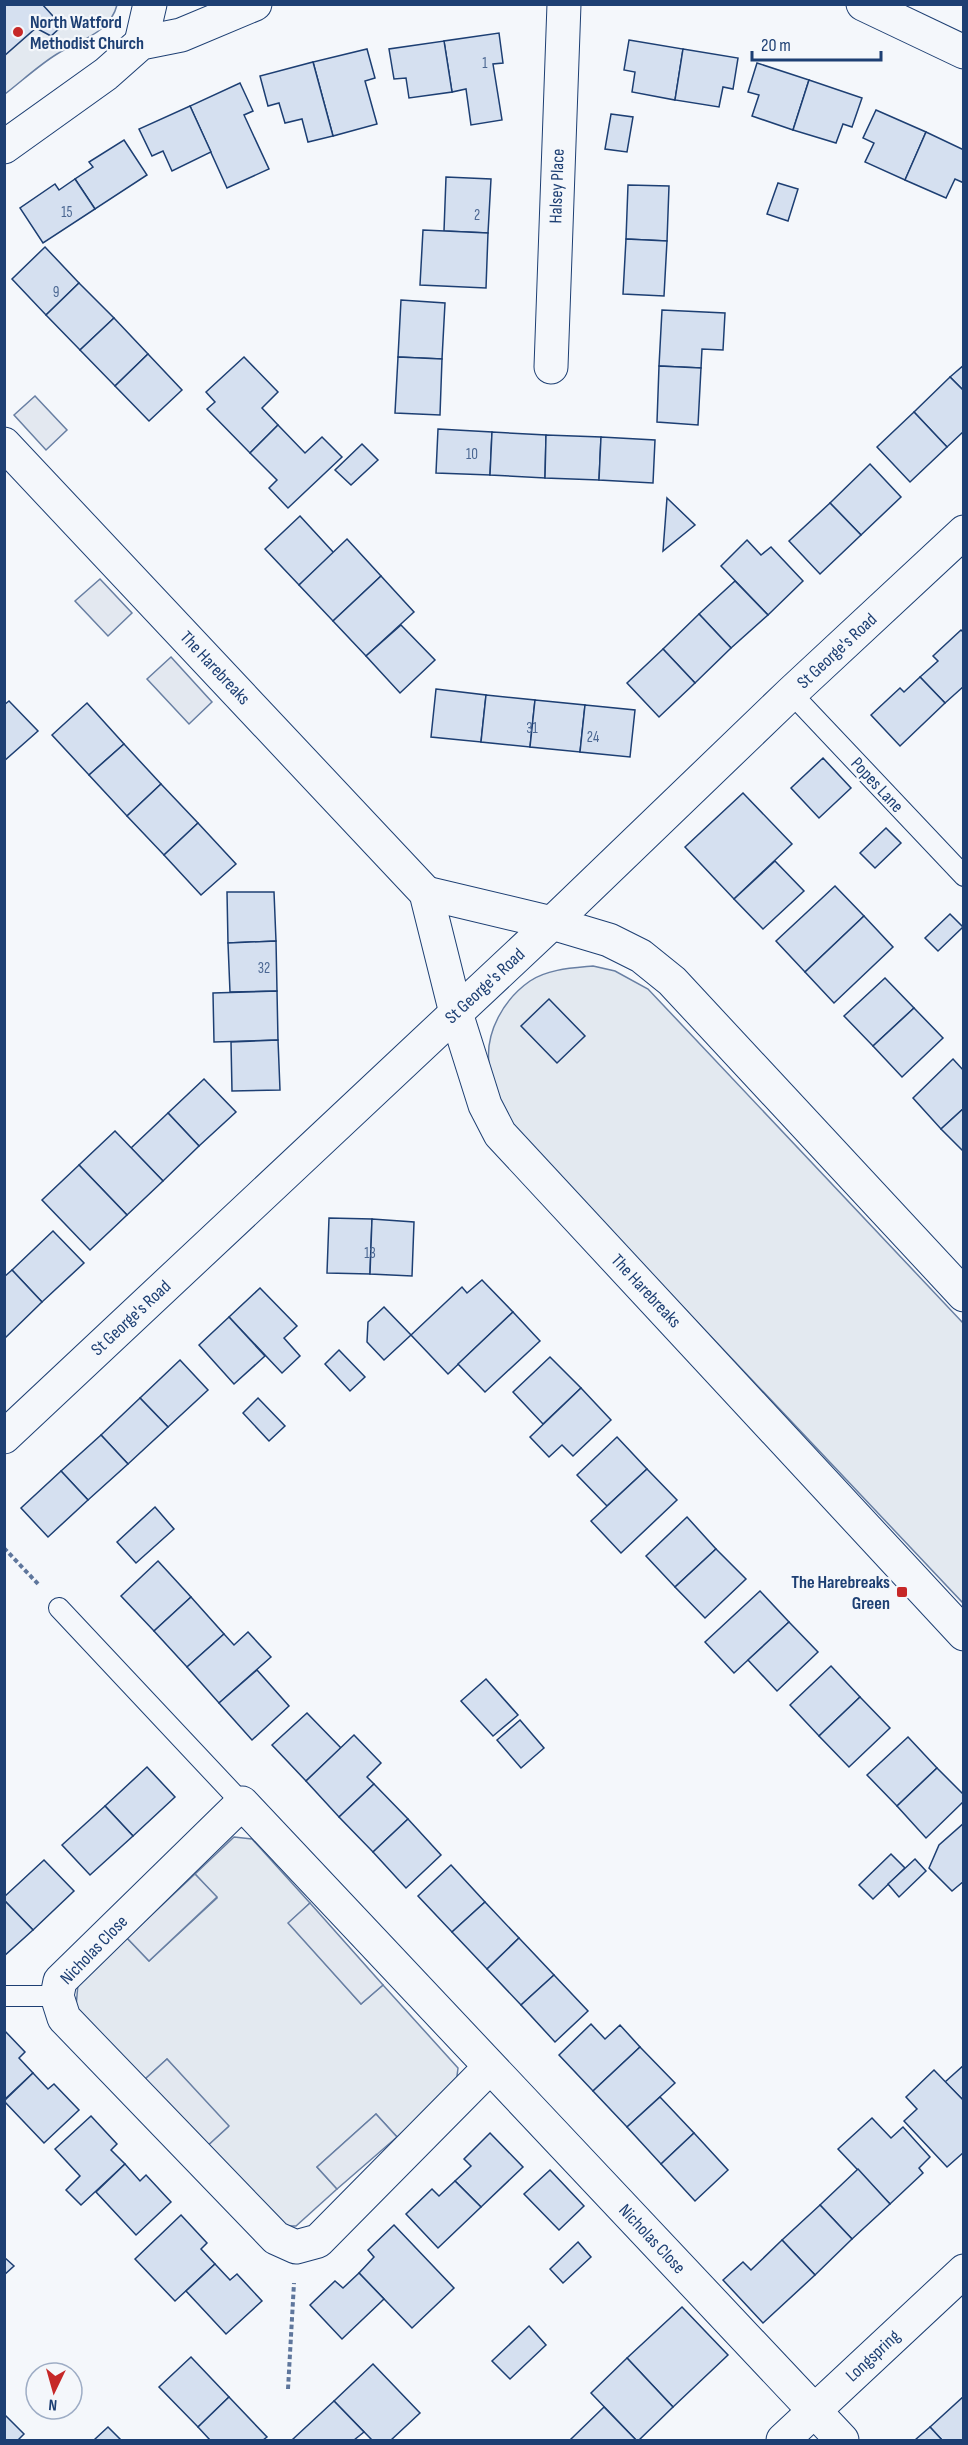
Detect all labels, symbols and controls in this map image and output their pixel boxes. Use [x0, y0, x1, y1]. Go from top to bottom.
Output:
place label: North Watford Methodist Church [30, 12, 144, 54]
scale bar [752, 24, 881, 62]
marker: North Watford Methodist Church [11, 25, 25, 39]
text: 20 m [761, 35, 791, 56]
house number: 1 [482, 54, 488, 73]
street label: Halsey Place [545, 148, 569, 224]
house number: 15 [61, 203, 73, 222]
house number: 2 [474, 206, 480, 225]
house number: 9 [53, 283, 59, 302]
house number: 10 [466, 445, 478, 464]
street label: St George's Road [793, 609, 881, 693]
street label: The Harebreaks [176, 627, 254, 709]
house number: 31 [526, 719, 539, 738]
house number: 24 [587, 728, 599, 747]
street label: Popes Lane [846, 753, 908, 817]
street label: St George's Road [441, 944, 529, 1028]
house number: 32 [258, 959, 270, 978]
house number: 13 [364, 1244, 376, 1263]
street label: The Harebreaks [607, 1250, 685, 1332]
street label: St George's Road [87, 1276, 175, 1360]
place label: The Harebreaks Green [791, 1572, 890, 1614]
marker: The Harebreaks Green [895, 1585, 909, 1599]
street label: Nicholas Close [56, 1911, 132, 1989]
street label: Nicholas Close [614, 2200, 690, 2278]
street label: Longspring [842, 2326, 904, 2386]
north arrow [24, 2361, 84, 2421]
text: N [48, 2395, 58, 2414]

